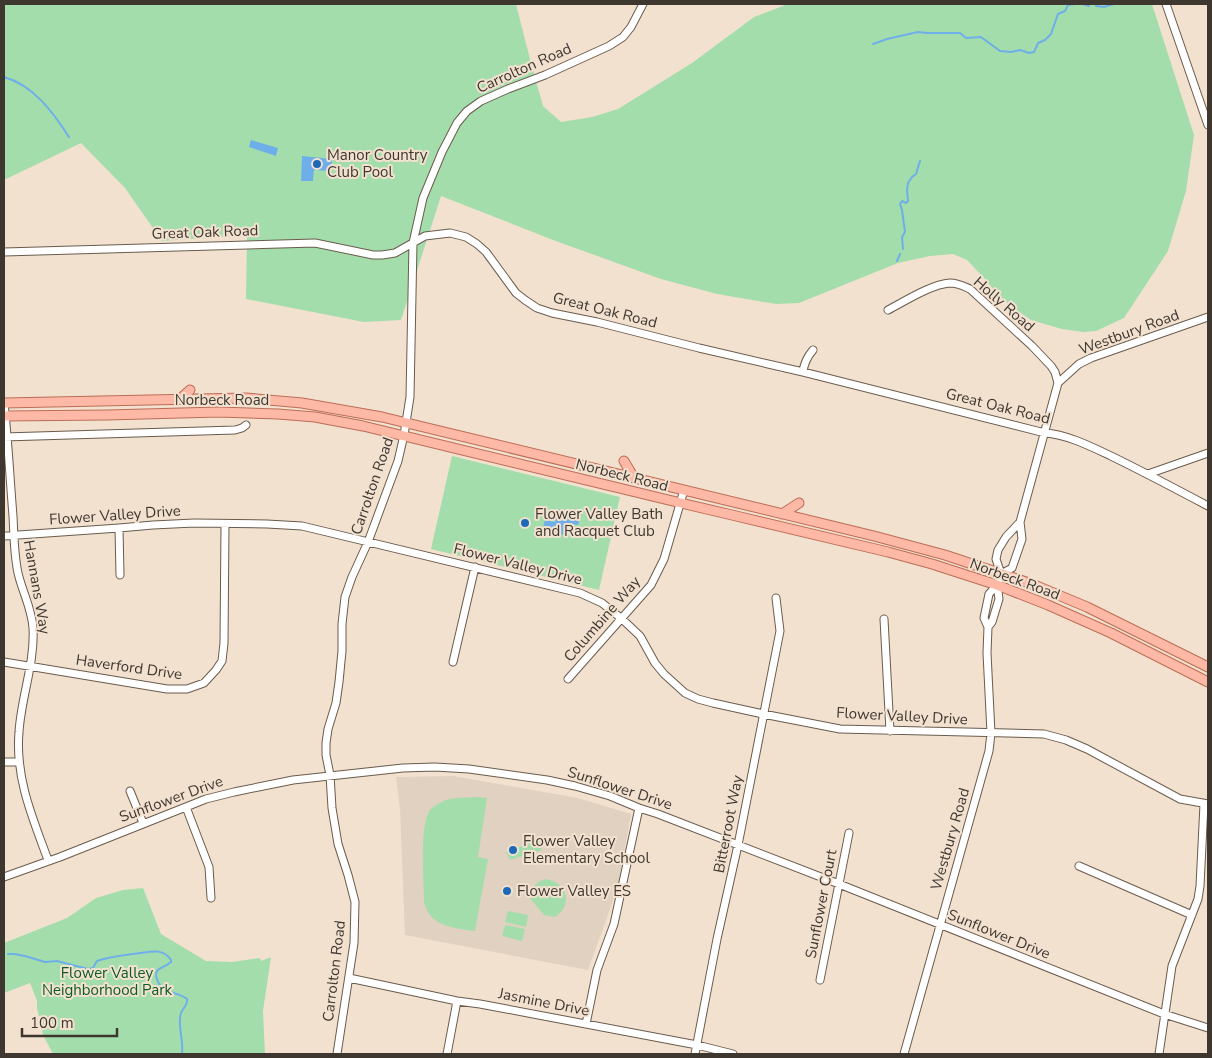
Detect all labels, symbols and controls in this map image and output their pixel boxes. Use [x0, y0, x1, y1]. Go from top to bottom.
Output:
street label: Carrolton Road [473, 38, 575, 98]
place label: Manor Country Club Pool [327, 145, 428, 182]
marker: Manor Country Club Pool [311, 158, 323, 170]
street label: Great Oak Road [151, 220, 259, 244]
street label: Holly Road [969, 272, 1039, 336]
street label: Great Oak Road [551, 287, 659, 333]
street label: Westbury Road [1076, 305, 1182, 359]
street label: Great Oak Road [944, 383, 1052, 429]
street label: Norbeck Road [175, 390, 269, 410]
street label: Carrolton Road [346, 435, 398, 537]
street label: Norbeck Road [574, 454, 670, 496]
street label: Flower Valley Drive [49, 500, 181, 530]
place label: Flower Valley Bath and Racquet Club [535, 504, 663, 541]
marker: Flower Valley Bath and Racquet Club [519, 517, 531, 529]
street label: Hannans Way [19, 538, 55, 636]
street label: Flower Valley Drive [452, 538, 584, 590]
street label: Norbeck Road [967, 553, 1063, 605]
street label: Columbine Way [559, 572, 645, 666]
street label: Haverford Drive [75, 650, 183, 684]
street label: Flower Valley Drive [836, 703, 968, 729]
street label: Sunflower Drive [565, 762, 675, 814]
street label: Sunflower Drive [116, 771, 226, 827]
street label: Bitterroot Way [709, 773, 747, 875]
street label: Westbury Road [926, 786, 974, 892]
place label: Flower Valley Elementary School [523, 831, 650, 868]
marker: Flower Valley Elementary School [507, 844, 519, 856]
street label: Sunflower Court [801, 847, 842, 960]
place label: Flower Valley ES [517, 881, 631, 901]
marker: Flower Valley ES [501, 885, 513, 897]
street label: Sunflower Drive [945, 904, 1053, 964]
street label: Carrolton Road [318, 919, 350, 1023]
park label: Flower Valley Neighborhood Park [42, 963, 173, 1000]
street label: Jasmine Drive [496, 983, 591, 1021]
scale bar [22, 1006, 118, 1038]
text: 100 m [30, 1013, 74, 1033]

